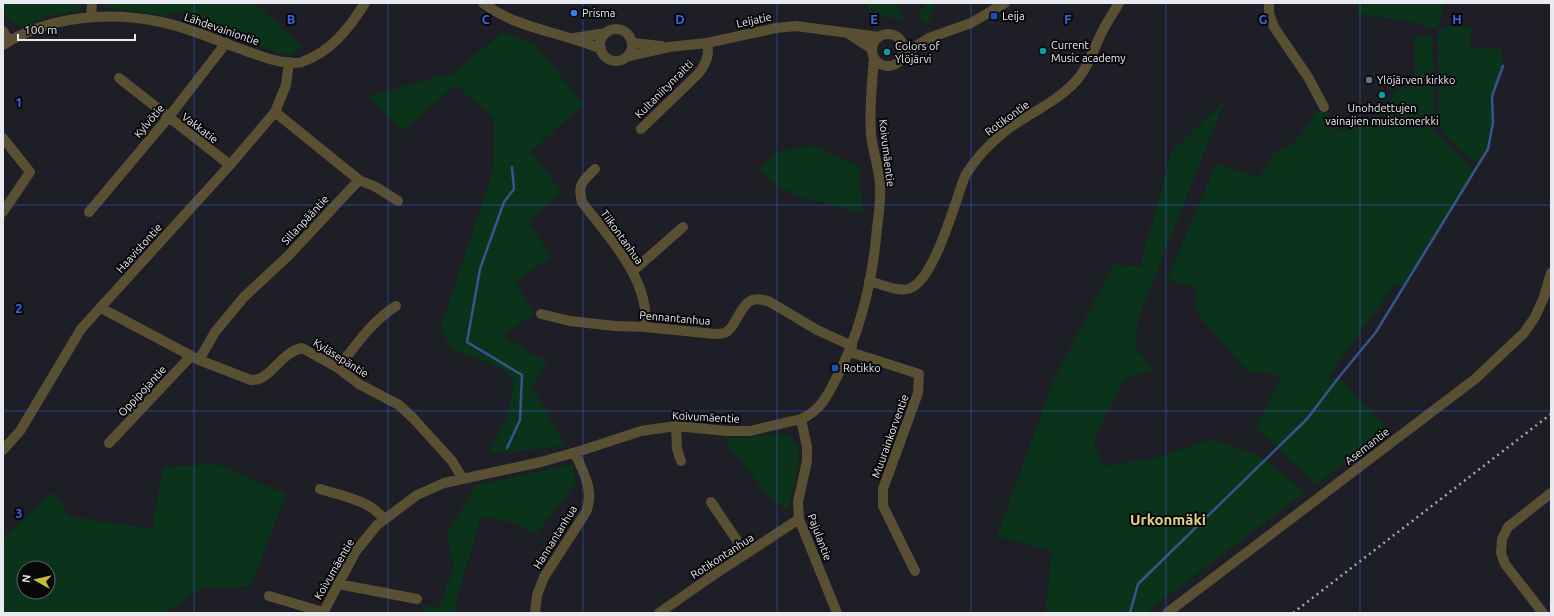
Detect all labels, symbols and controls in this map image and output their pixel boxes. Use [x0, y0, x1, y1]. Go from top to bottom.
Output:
place label: Prisma [582, 7, 615, 19]
marker: Prisma [569, 8, 579, 18]
street label: Leijatie [735, 10, 773, 30]
place label: Leija [1002, 10, 1025, 22]
street label: Lähdevainiontie [183, 11, 261, 47]
marker: Leija [989, 11, 999, 21]
text: B [287, 12, 296, 26]
text: C [482, 12, 491, 26]
text: D [675, 12, 685, 26]
text: E [870, 12, 878, 26]
text: F [1064, 12, 1072, 26]
text: G [1259, 12, 1268, 26]
text: H [1452, 12, 1462, 26]
scale bar [18, 16, 135, 42]
text: 100 m [24, 23, 57, 36]
place label: Current Music academy [1051, 39, 1126, 64]
place label: Colors of Ylöjärvi [895, 40, 940, 65]
marker: Current Music academy [1038, 46, 1048, 56]
marker: Colors of Ylöjärvi [882, 47, 892, 57]
street label: Kultaniitynraitti [632, 57, 696, 121]
place label: Ylöjärven kirkko [1377, 74, 1455, 86]
marker: Ylöjärven kirkko [1364, 75, 1374, 85]
marker: Unohdettujen vainajien muistomerkki [1377, 90, 1387, 100]
text: 1 [15, 95, 23, 109]
street label: Rotikontie [983, 98, 1031, 138]
street label: Kylvötie [132, 102, 166, 140]
place label: Unohdettujen vainajien muistomerkki [1325, 102, 1439, 127]
street label: Vakkatie [180, 110, 220, 146]
street label: Koivumäentie [877, 119, 897, 187]
street label: Sillanpääntie [279, 193, 331, 247]
street label: Tiikontanhua [598, 207, 646, 267]
street label: Haavistontie [114, 221, 164, 275]
text: 2 [15, 301, 23, 315]
street label: Pennantanhua [639, 309, 711, 327]
street label: Kyläsepäntie [311, 336, 371, 380]
place label: Rotikko [843, 362, 881, 374]
street label: Oppipojantie [116, 363, 168, 419]
marker: Rotikko [830, 363, 840, 373]
street label: Muurainkorventie [869, 393, 911, 479]
street label: Koivumäentie [672, 409, 740, 425]
street label: Asemantie [1343, 425, 1391, 467]
street label: Hannantanhua [531, 503, 579, 571]
text: 3 [15, 506, 23, 520]
district label: Urkonmäki [1130, 511, 1206, 528]
street label: Pajulantie [806, 512, 834, 562]
street label: Rotikontanhua [688, 531, 756, 581]
street label: Koivumäentie [312, 537, 356, 601]
north arrow [16, 560, 56, 600]
text: N [20, 574, 33, 584]

